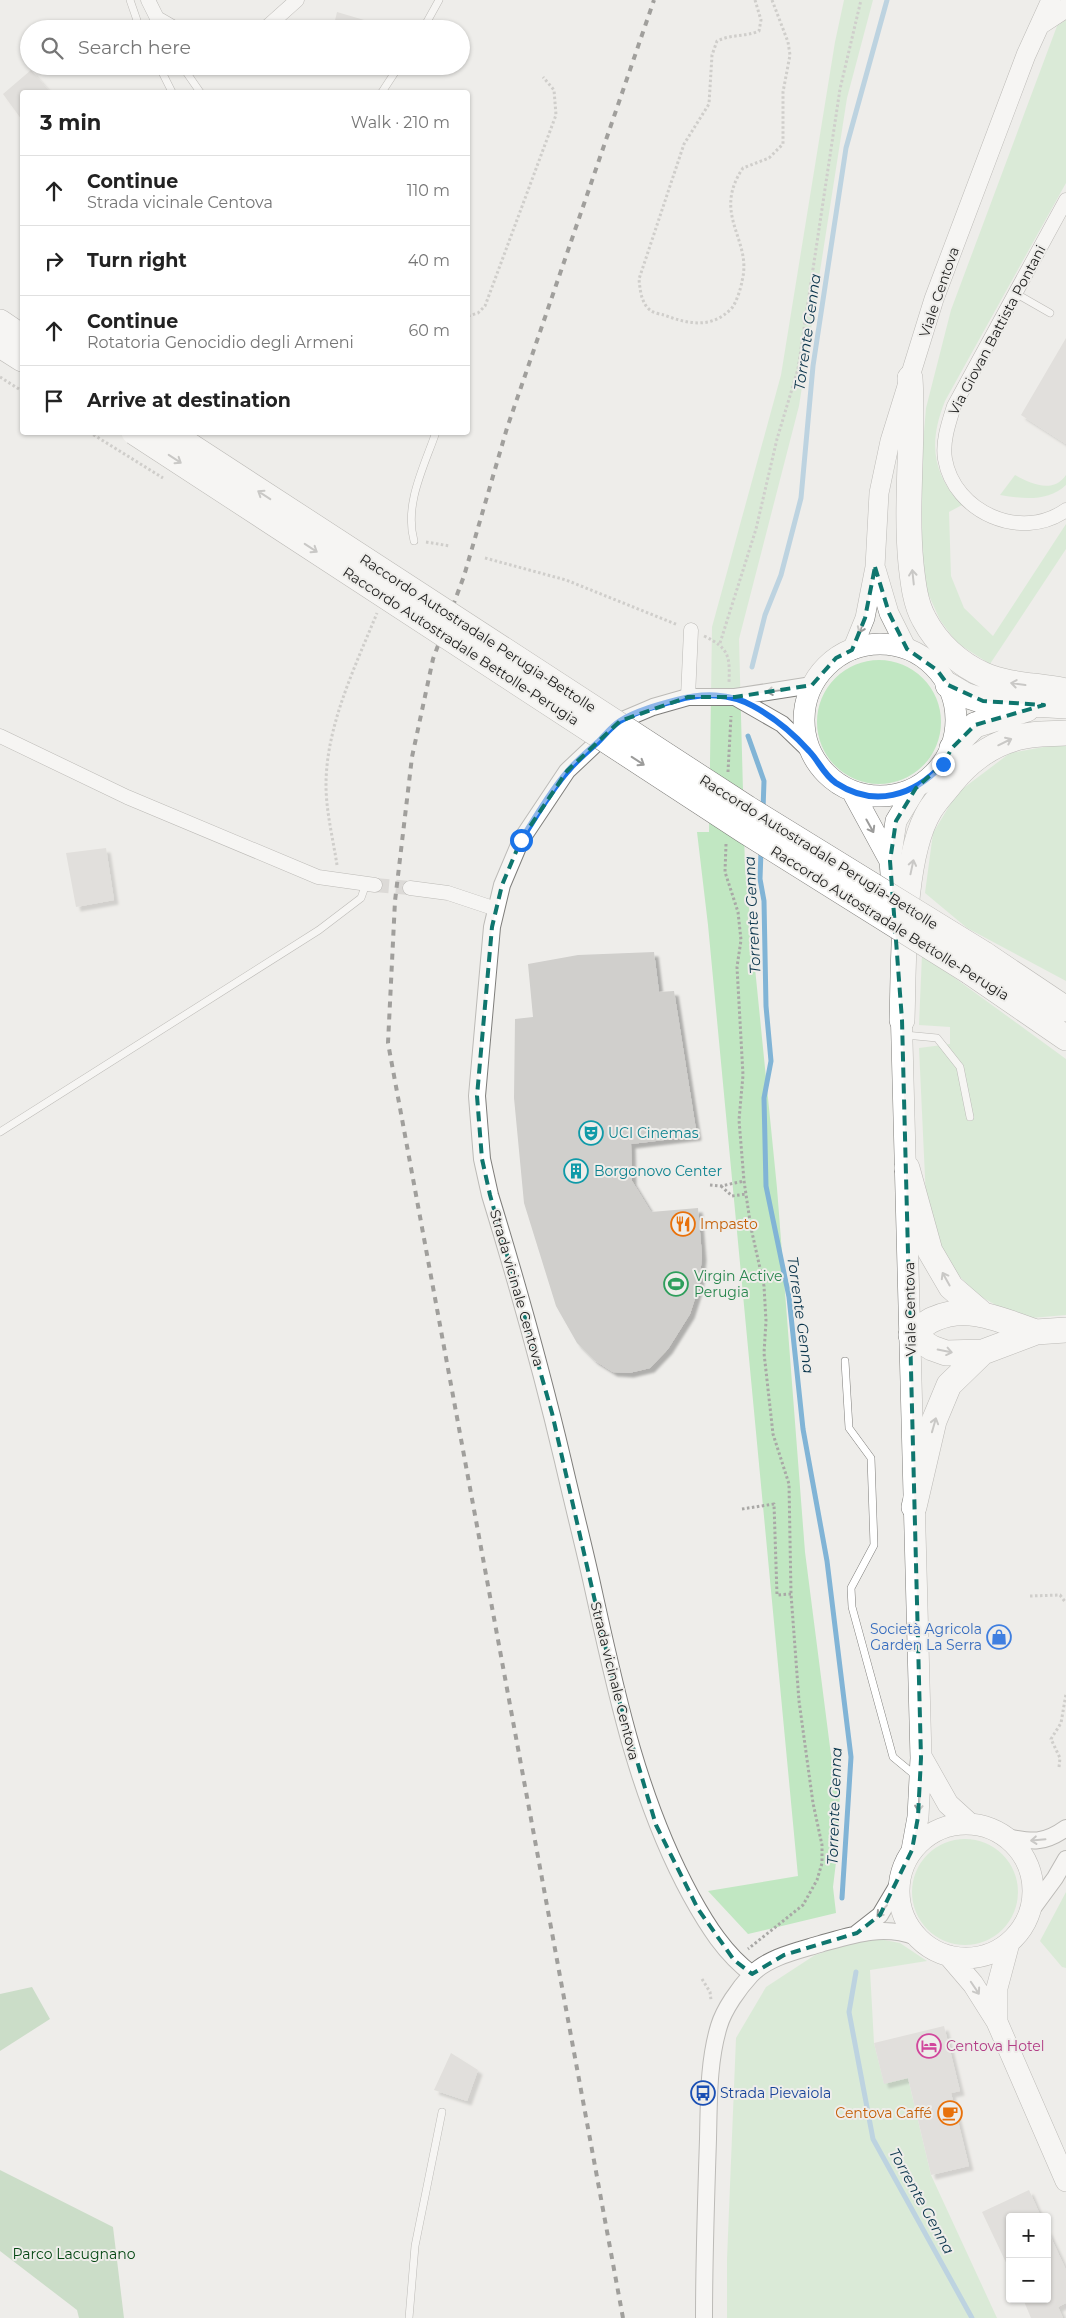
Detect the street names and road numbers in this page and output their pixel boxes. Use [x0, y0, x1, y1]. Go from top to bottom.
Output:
street label: Via Giovan Battista Pontani [944, 242, 1050, 418]
street label: Viale Centova [915, 244, 963, 340]
street label: Raccordo Autostradale Perugia-Bettolle [357, 550, 599, 716]
street label: Raccordo Autostradale Bettolle-Perugia [339, 563, 583, 729]
street label: Raccordo Autostradale Perugia-Bettolle [696, 771, 942, 933]
street label: Raccordo Autostradale Bettolle-Perugia [767, 842, 1013, 1004]
street label: Strada vicinale Centova [486, 1207, 548, 1369]
street label: Viale Centova [900, 1262, 920, 1356]
street label: Strada vicinale Centova [587, 1600, 643, 1762]

